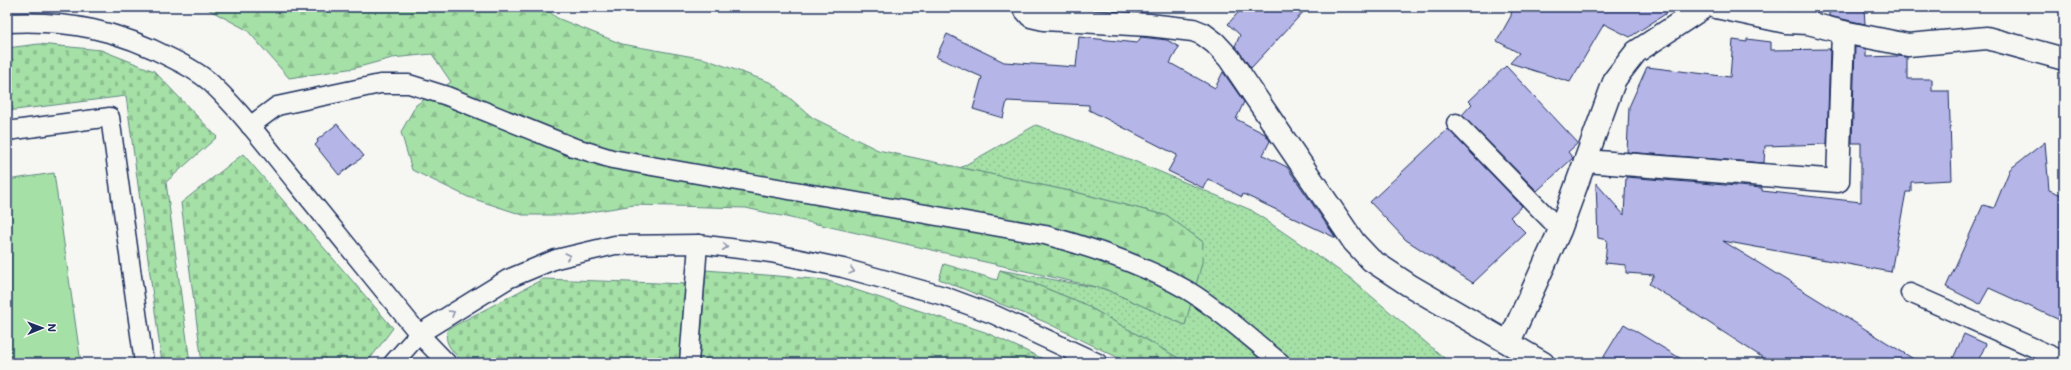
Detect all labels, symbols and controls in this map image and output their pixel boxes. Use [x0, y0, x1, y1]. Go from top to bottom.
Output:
one-way arrow [722, 242, 728, 251]
one-way arrow [565, 253, 572, 261]
one-way arrow [849, 266, 856, 275]
north arrow [22, 308, 62, 348]
one-way arrow [448, 311, 455, 318]
text: N [44, 323, 59, 333]

